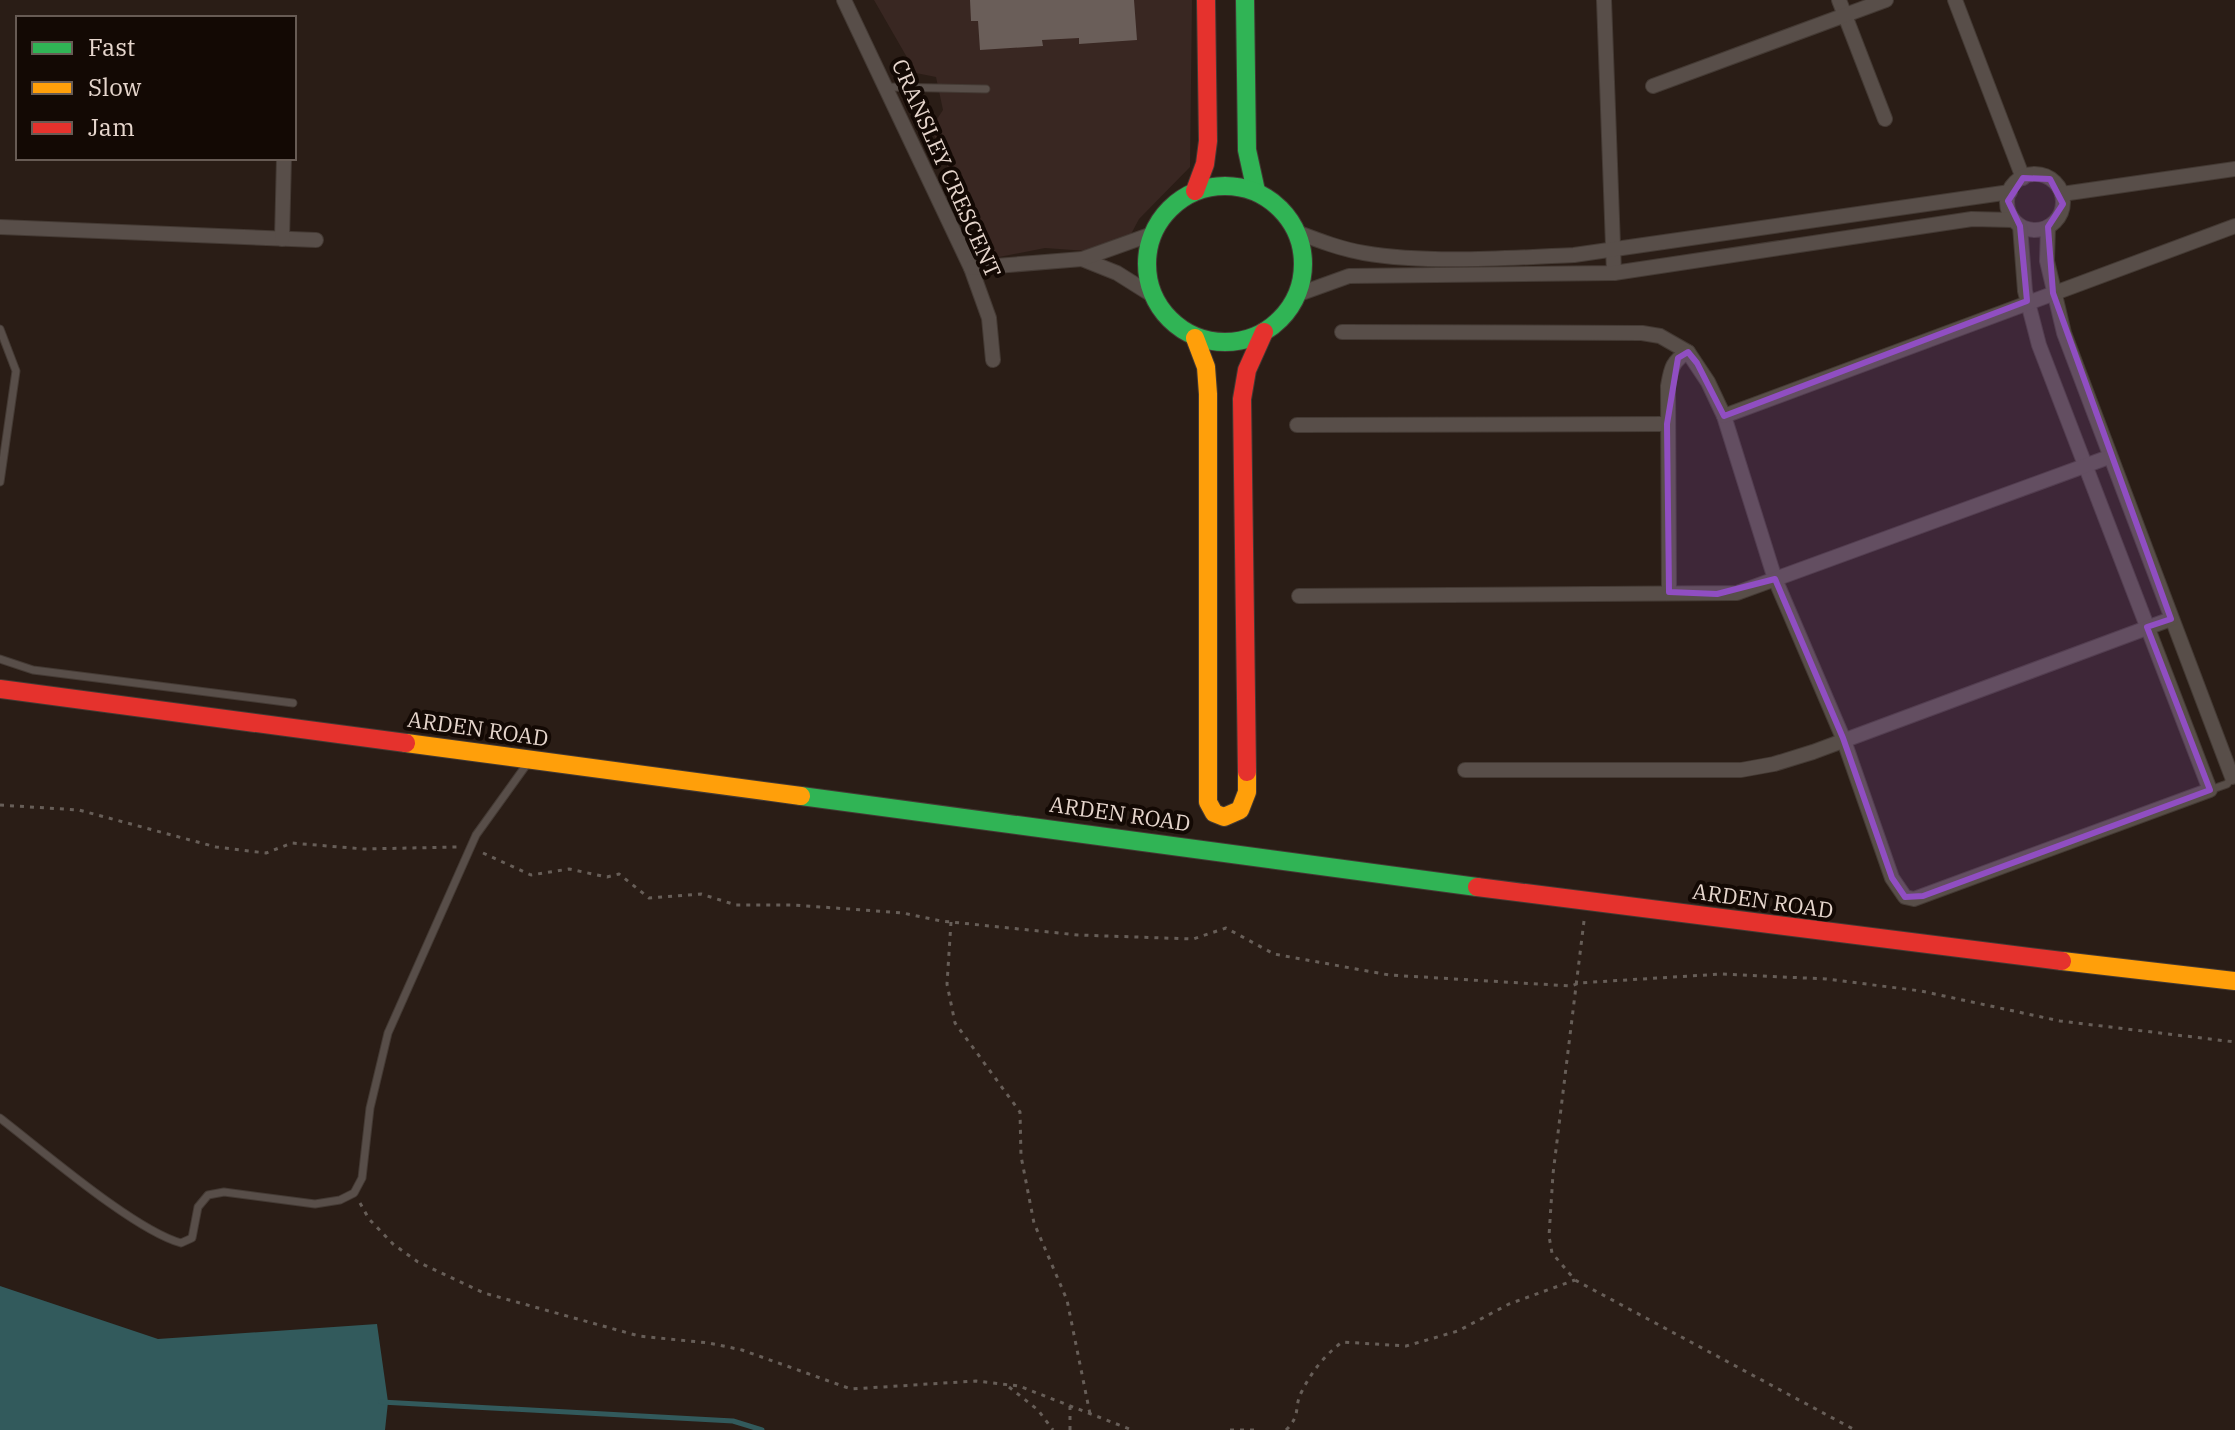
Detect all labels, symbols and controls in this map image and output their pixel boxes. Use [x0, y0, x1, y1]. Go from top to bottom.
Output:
legend [16, 16, 296, 160]
text: Fast [88, 31, 135, 63]
street label: CRANSLEY CRESCENT [886, 54, 1008, 282]
text: Slow [88, 71, 142, 103]
text: Jam [88, 111, 135, 143]
street label: ARDEN ROAD [406, 704, 550, 752]
street label: ARDEN ROAD [1048, 789, 1192, 837]
street label: ARDEN ROAD [1691, 876, 1835, 924]

